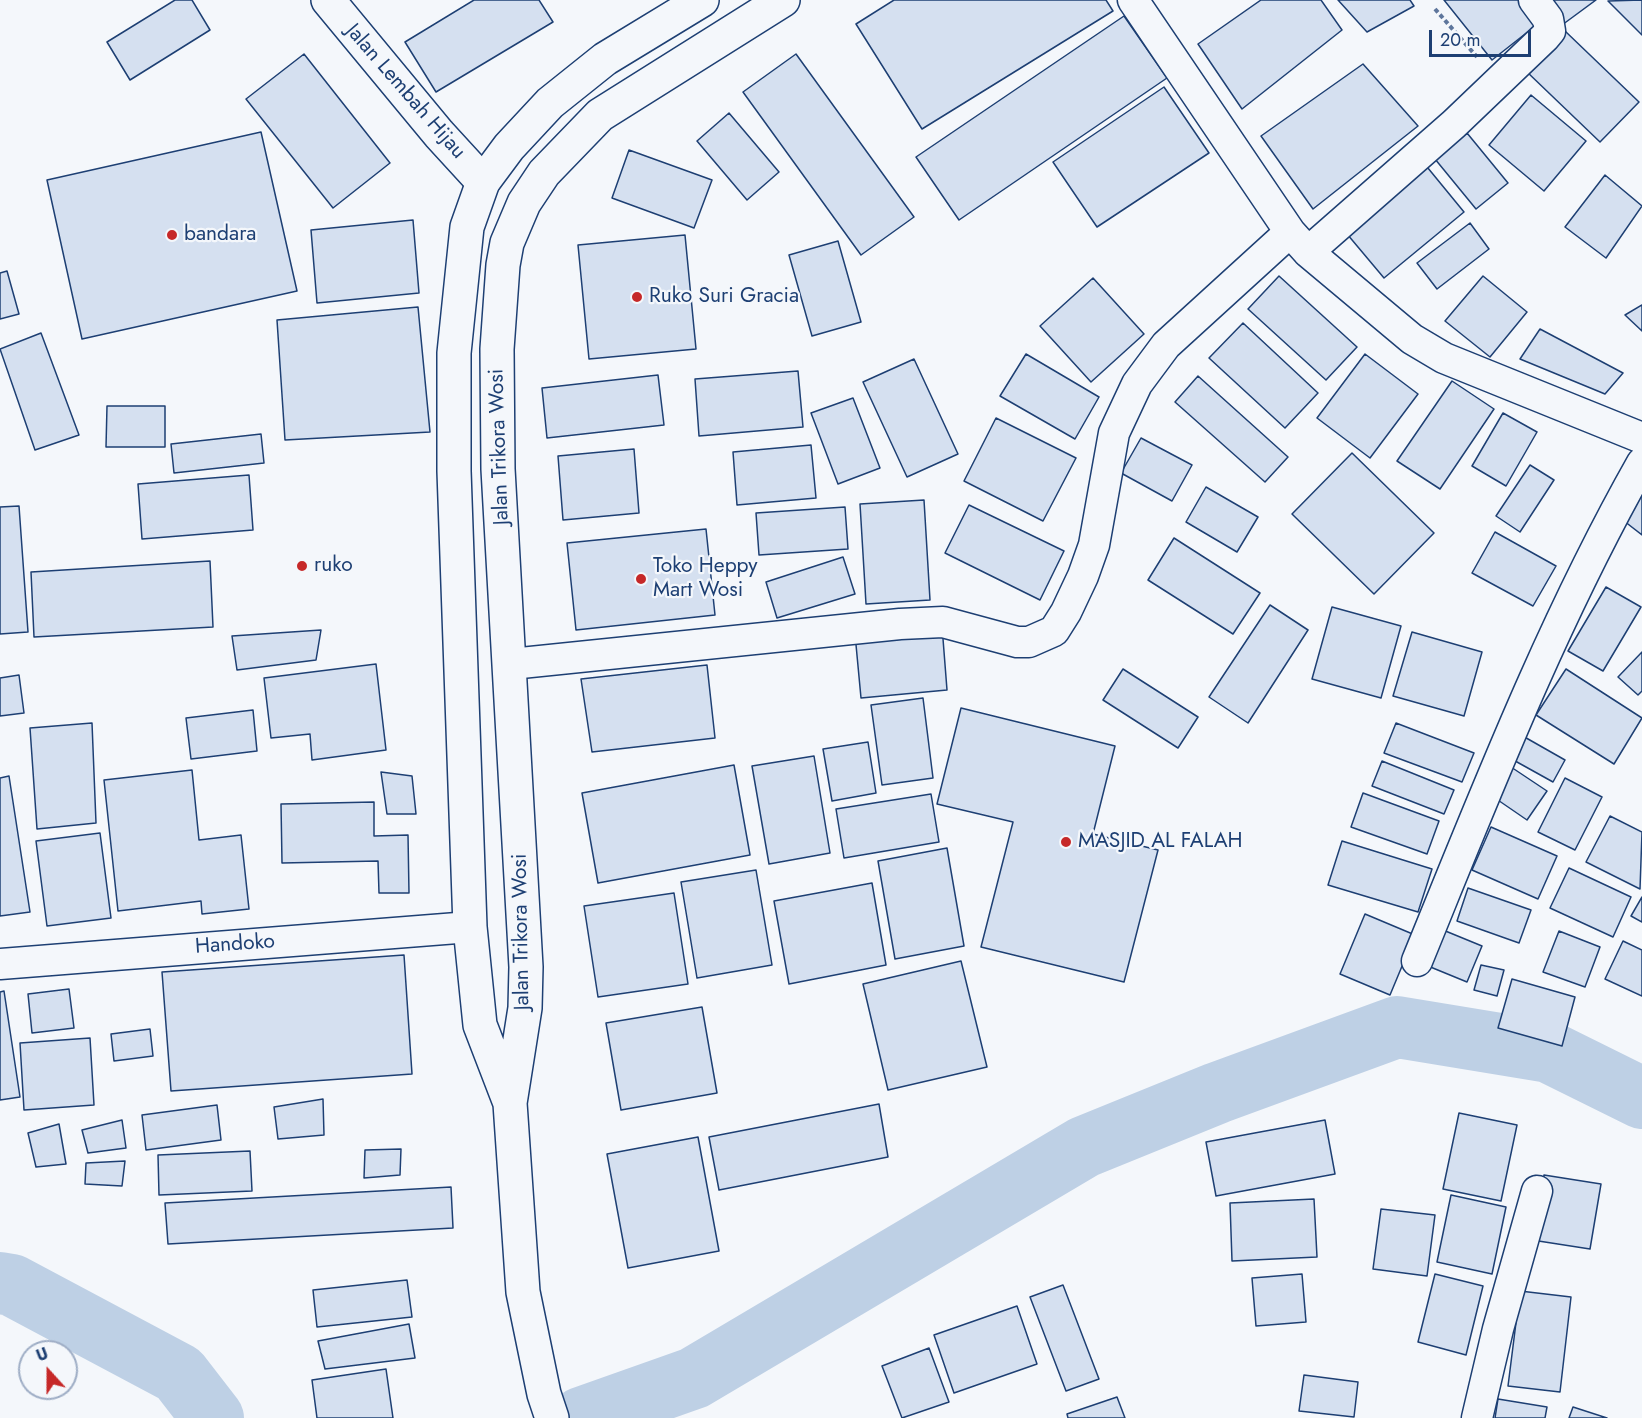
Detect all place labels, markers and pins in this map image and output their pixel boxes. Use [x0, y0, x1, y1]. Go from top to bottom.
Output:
place label: bandara [184, 222, 256, 248]
marker: bandara [165, 228, 179, 242]
place label: Ruko Suri Gracia [649, 284, 799, 310]
marker: Ruko Suri Gracia [630, 290, 644, 304]
place label: ruko [314, 553, 353, 579]
place label: Toko Heppy Mart Wosi [653, 554, 758, 604]
marker: ruko [295, 559, 309, 573]
marker: Toko Heppy Mart Wosi [634, 572, 648, 586]
place label: MASJID AL FALAH [1078, 829, 1243, 855]
marker: MASJID AL FALAH [1059, 835, 1073, 849]

